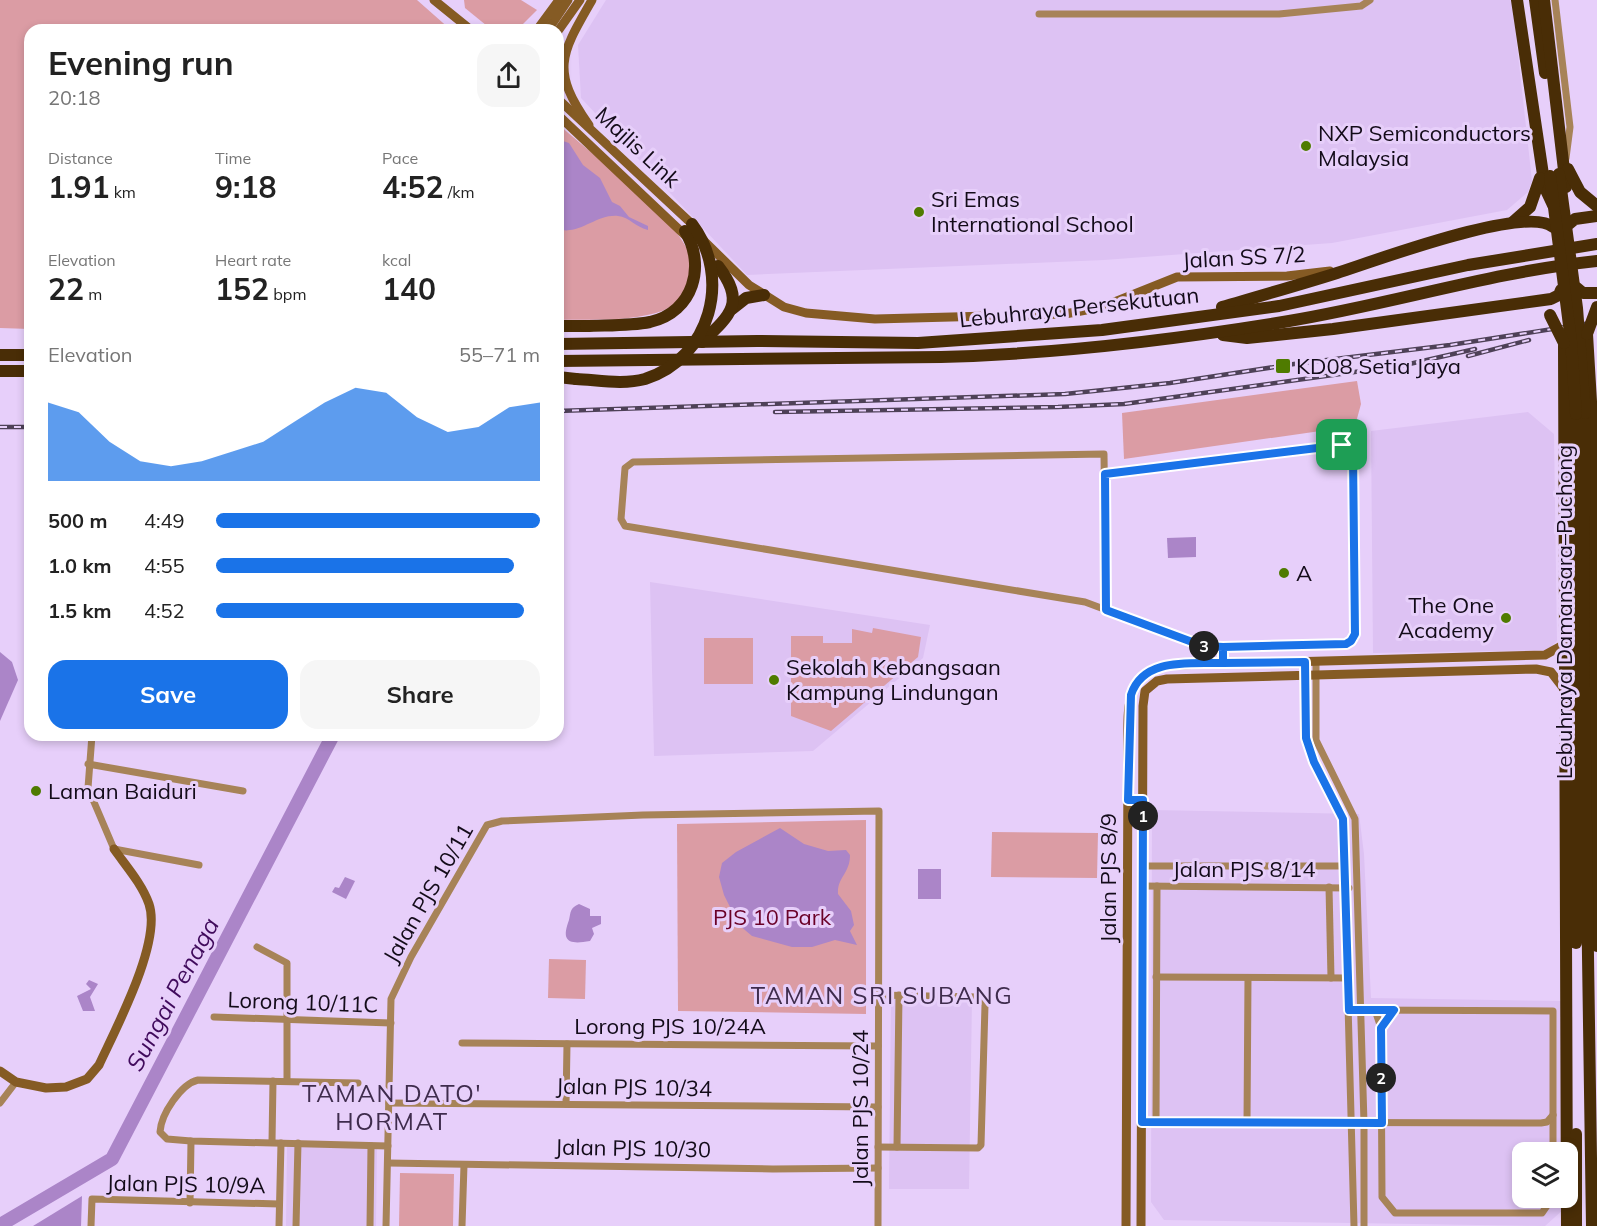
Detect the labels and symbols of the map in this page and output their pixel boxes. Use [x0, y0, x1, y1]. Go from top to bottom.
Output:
street label: Majlis Link [590, 101, 687, 194]
place label: NXP Semiconductors Malaysia [1318, 119, 1531, 172]
marker: NXP Semiconductors Malaysia [1299, 139, 1313, 153]
place label: Sri Emas International School [931, 185, 1134, 238]
marker: Sri Emas International School [912, 205, 926, 219]
street label: Jalan SS 7/2 [1182, 240, 1306, 274]
street label: Lebuhraya Persekutuan [958, 280, 1200, 334]
place label: KD08 Setia Jaya [1296, 352, 1461, 380]
marker: KD08 Setia Jaya [1274, 357, 1292, 375]
pin [1316, 419, 1367, 470]
street label: Lebuhraya Damansara–Puchong [1550, 445, 1578, 779]
place label: A [1296, 559, 1312, 587]
marker: A [1277, 566, 1291, 580]
place label: The One Academy [1398, 591, 1494, 644]
marker: The One Academy [1499, 611, 1513, 625]
pin: 3 [1189, 631, 1219, 661]
place label: Sekolah Kebangsaan Kampung Lindungan [786, 653, 1001, 706]
marker: Sekolah Kebangsaan Kampung Lindungan [767, 673, 781, 687]
place label: Laman Baiduri [48, 777, 197, 805]
marker: Laman Baiduri [29, 784, 43, 798]
pin: 1 [1128, 801, 1158, 831]
street label: Jalan PJS 8/9 [1094, 813, 1122, 943]
street label: Jalan PJS 10/11 [377, 818, 479, 968]
street label: Jalan PJS 8/14 [1172, 855, 1316, 883]
park label: PJS 10 Park [713, 903, 832, 931]
water label: Sungai Penaga [119, 912, 225, 1076]
district label: TAMAN SRI SUBANG [751, 980, 1013, 1010]
street label: Lorong 10/11C [227, 985, 379, 1019]
street label: Lorong PJS 10/24A [574, 1012, 766, 1040]
street label: Jalan PJS 10/24 [846, 1030, 874, 1186]
pin: 2 [1366, 1063, 1396, 1093]
street label: Jalan PJS 10/34 [556, 1072, 712, 1102]
district label: TAMAN DATO' HORMAT [302, 1078, 482, 1136]
street label: Jalan PJS 10/30 [555, 1133, 711, 1163]
street label: Jalan PJS 10/9A [106, 1169, 266, 1199]

